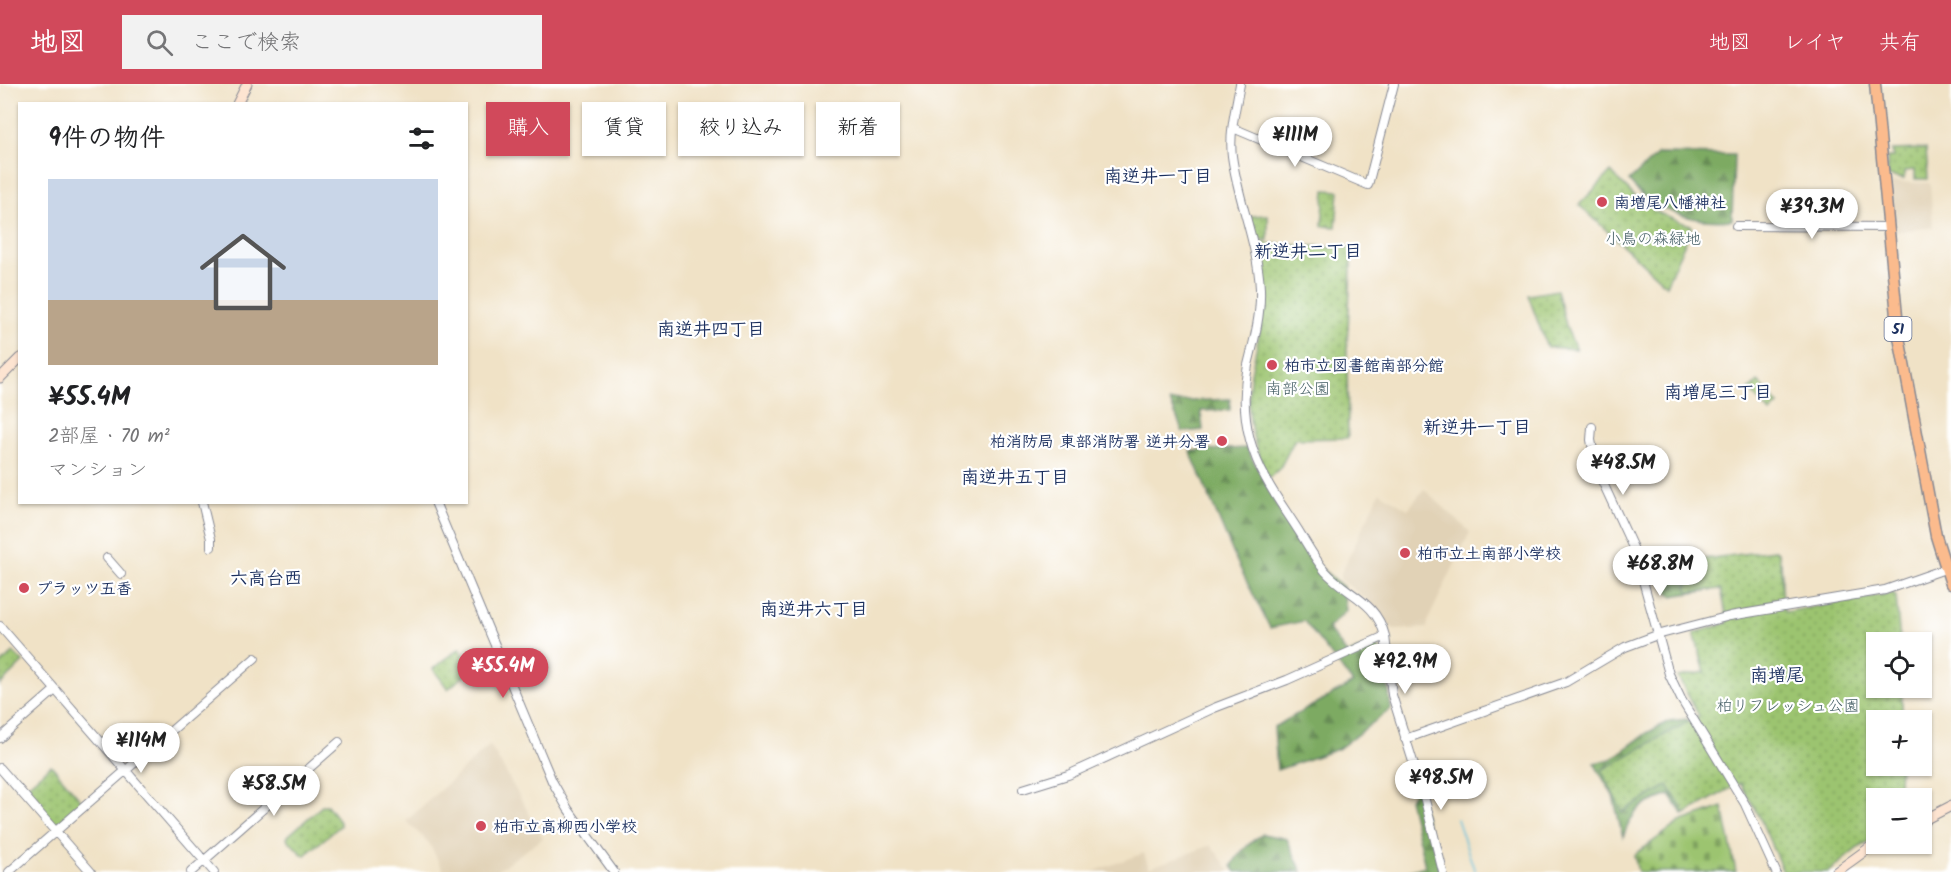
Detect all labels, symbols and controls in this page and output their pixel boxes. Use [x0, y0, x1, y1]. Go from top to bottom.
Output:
search box [122, 15, 542, 69]
text: 地図 [30, 21, 86, 66]
icon: search [143, 26, 176, 59]
text: ここで検索 [191, 26, 301, 61]
text: 地図 [1709, 27, 1751, 60]
text: レイヤ [1784, 27, 1846, 60]
text: 共有 [1879, 27, 1921, 60]
chip: 購入 [486, 102, 570, 156]
chip: 賃貸 [582, 102, 666, 156]
chip: 絞り込み [678, 102, 804, 156]
chip: 新着 [816, 102, 900, 156]
pin: ¥111M [1253, 117, 1337, 168]
text: 9件の物件 [48, 118, 165, 160]
text: ¥111M [1272, 120, 1318, 152]
icon: filters [405, 122, 438, 155]
district label: 南逆井一丁目 [1104, 163, 1212, 192]
pin: ¥39.3M [1763, 189, 1861, 240]
place label: 南増尾八幡神社 [1614, 191, 1726, 216]
text: ¥39.3M [1780, 192, 1844, 224]
marker: 南増尾八幡神社 [1595, 195, 1609, 209]
icon: home [189, 218, 297, 326]
park label: 小鳥の森緑地 [1605, 227, 1701, 252]
district label: 新逆井二丁目 [1254, 238, 1362, 267]
district label: 南逆井四丁目 [657, 316, 765, 345]
road number: 51 [1884, 317, 1912, 341]
place label: 柏市立図書館南部分館 [1284, 354, 1444, 379]
marker: 柏市立図書館南部分館 [1265, 358, 1279, 372]
text: ¥55.4M [48, 377, 130, 419]
park label: 南部公園 [1266, 377, 1330, 402]
district label: 南増尾三丁目 [1664, 379, 1772, 408]
district label: 新逆井一丁目 [1423, 414, 1531, 443]
text: 2部屋 · 70 m² [48, 421, 170, 453]
place label: 柏消防局 東部消防署 逆井分署 [990, 430, 1210, 455]
marker: 柏消防局 東部消防署 逆井分署 [1215, 434, 1229, 448]
pin: ¥48.5M [1574, 445, 1672, 496]
text: ¥48.5M [1591, 448, 1655, 480]
text: マンション [48, 455, 147, 487]
district label: 南逆井五丁目 [961, 464, 1069, 493]
place label: 柏市立土南部小学校 [1417, 542, 1561, 567]
marker: 柏市立土南部小学校 [1398, 546, 1412, 560]
pin: ¥68.8M [1611, 546, 1709, 597]
text: ¥68.8M [1627, 549, 1693, 581]
district label: 六高台西 [230, 565, 302, 594]
place label: プラッツ五香 [36, 577, 132, 602]
marker: プラッツ五香 [17, 581, 31, 595]
district label: 南逆井六丁目 [760, 596, 868, 625]
map controls [1866, 632, 1932, 854]
button: locate [1866, 632, 1932, 698]
pin: ¥92.9M [1356, 644, 1454, 695]
text: ¥92.9M [1373, 647, 1437, 679]
pin: ¥55.4M [454, 648, 552, 699]
text: ¥55.4M [471, 651, 535, 683]
district label: 南増尾 [1750, 662, 1804, 691]
park label: 柏リフレッシュ公園 [1716, 694, 1860, 719]
button: + [1866, 710, 1932, 776]
pin: ¥114M [99, 723, 183, 774]
text: ¥114M [116, 726, 166, 758]
pin: ¥98.5M [1392, 760, 1490, 811]
text: ¥98.5M [1409, 763, 1473, 795]
pin: ¥58.5M [225, 766, 323, 817]
text: ¥58.5M [242, 769, 306, 801]
button: − [1866, 788, 1932, 854]
place label: 柏市立高柳西小学校 [493, 815, 637, 840]
marker: 柏市立高柳西小学校 [474, 819, 488, 833]

